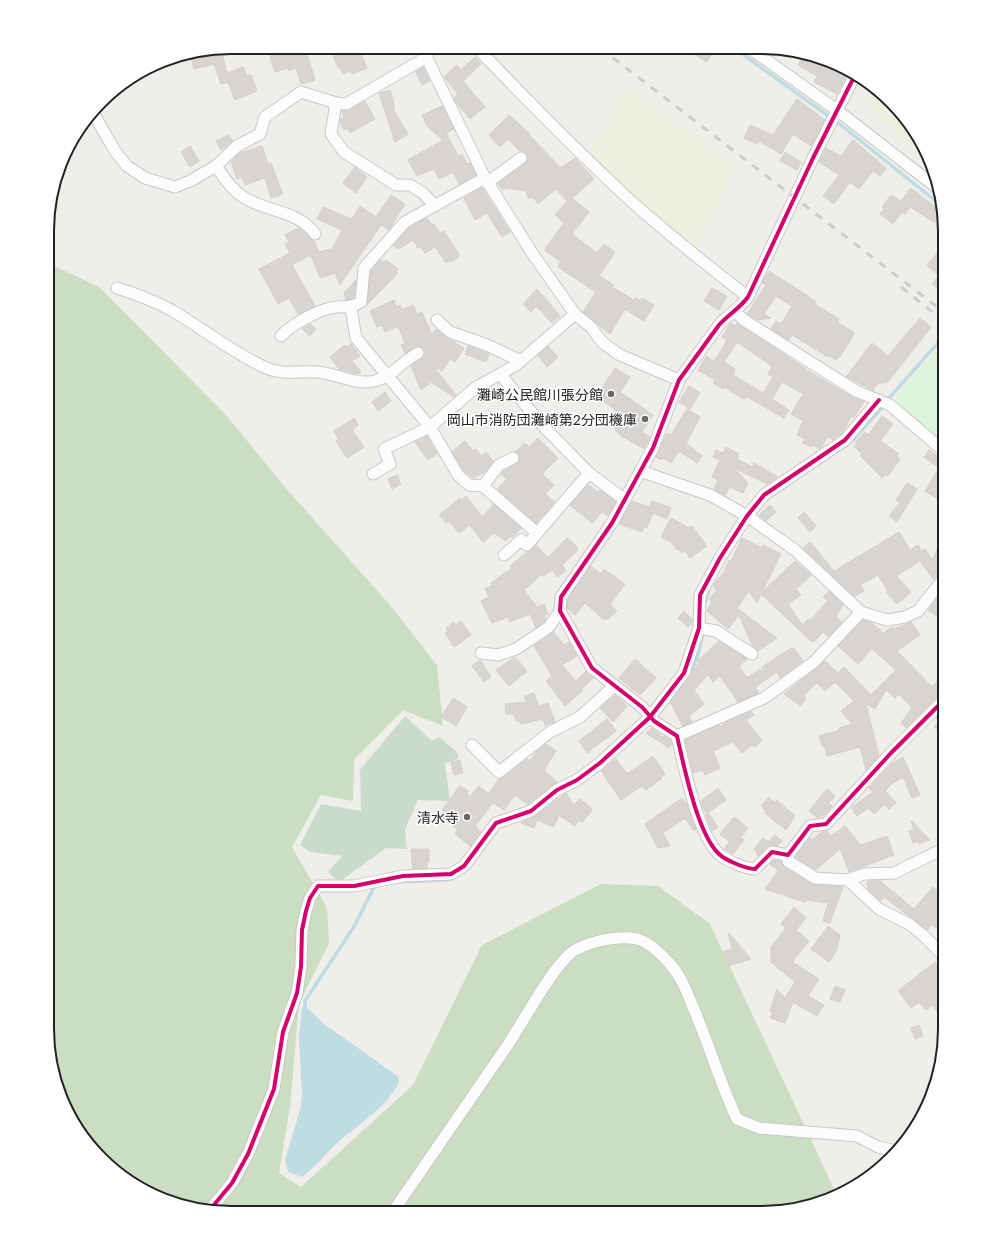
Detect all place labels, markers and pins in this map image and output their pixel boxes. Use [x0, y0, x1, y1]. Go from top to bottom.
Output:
place label: 灘崎公民館川張分館 [477, 386, 603, 403]
marker: 灘崎公民館川張分館 [606, 389, 616, 399]
place label: 岡山市消防団灘崎第2分団機庫 [447, 411, 637, 428]
marker: 岡山市消防団灘崎第2分団機庫 [640, 414, 650, 424]
place label: 清水寺 [417, 809, 459, 826]
marker: 清水寺 [462, 812, 472, 822]

